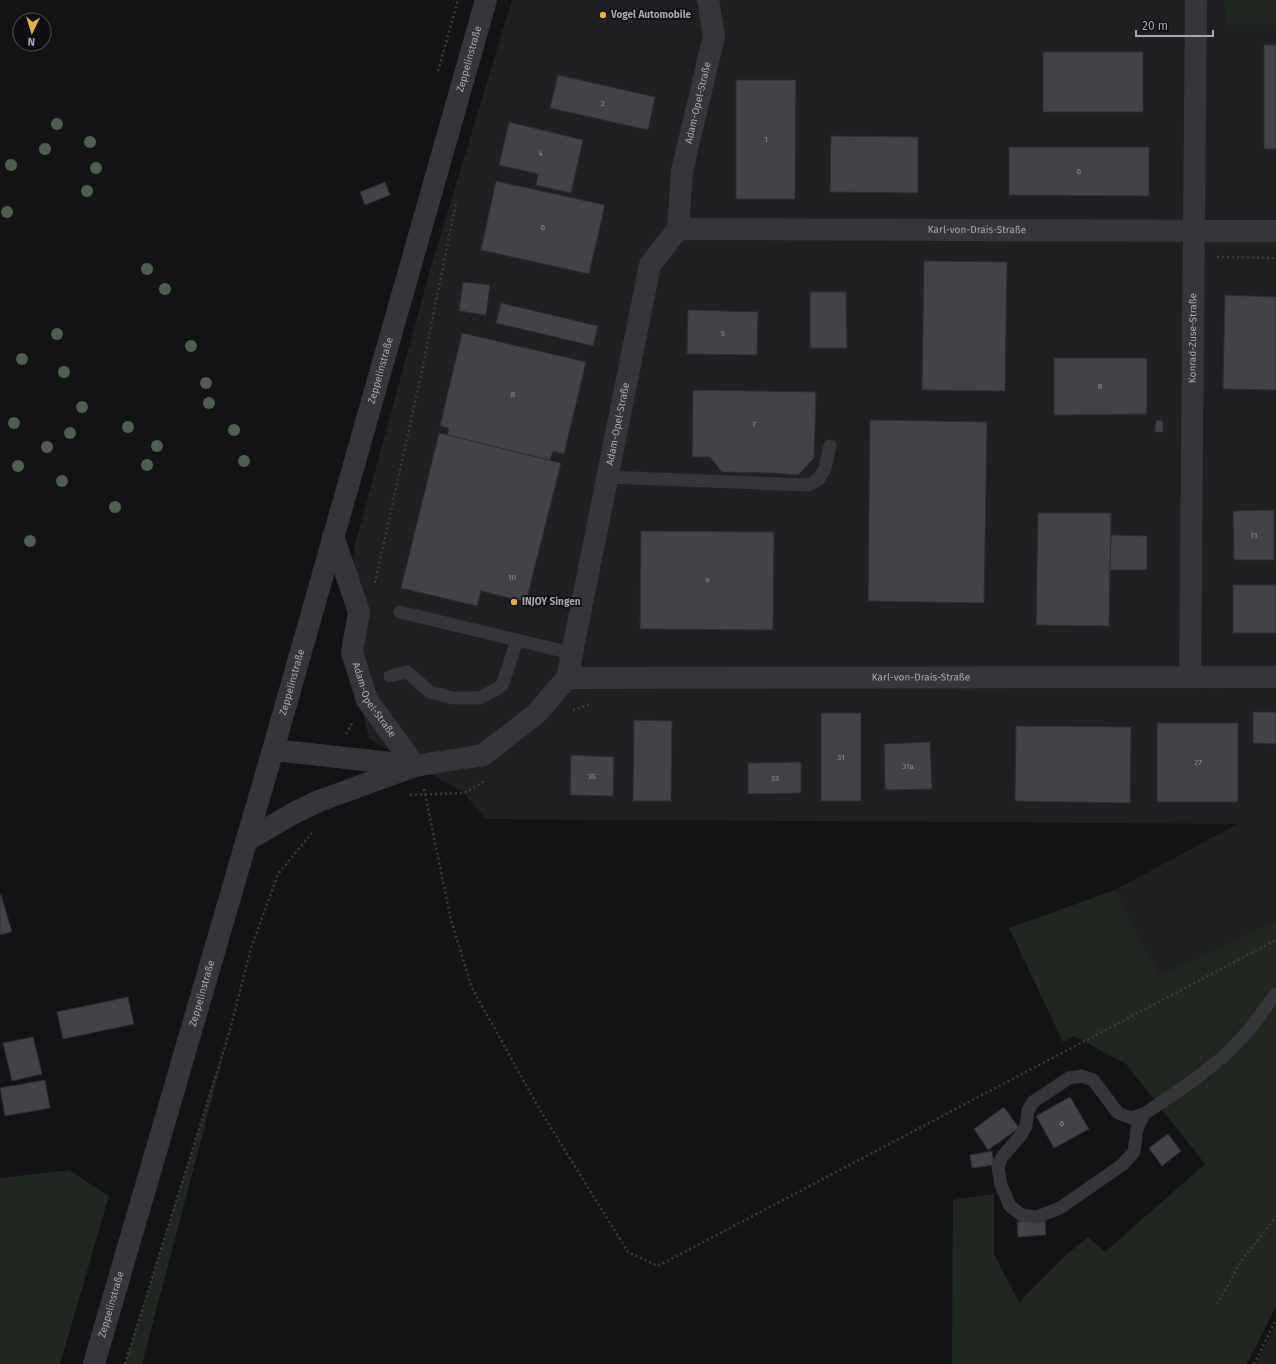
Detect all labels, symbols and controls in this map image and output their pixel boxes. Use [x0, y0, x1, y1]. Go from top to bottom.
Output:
place label: Vogel Automobile [610, 9, 692, 21]
marker: Vogel Automobile [598, 10, 608, 20]
north arrow [12, 12, 52, 52]
scale bar [1136, 12, 1213, 38]
text: 20 m [1142, 19, 1168, 33]
street label: Zeppelinstraße [454, 24, 484, 93]
text: N [27, 35, 35, 48]
street label: Adam-Opel-Straße [683, 61, 714, 145]
house number: 2 [601, 99, 605, 108]
house number: 1 [764, 135, 768, 144]
house number: 4 [539, 149, 544, 158]
house number: 6 [1077, 167, 1081, 176]
house number: 6 [541, 223, 545, 232]
street label: Karl-von-Drais-Straße [928, 224, 1026, 236]
street label: Konrad-Zuse-Straße [1187, 293, 1199, 383]
house number: 5 [721, 329, 725, 338]
street label: Zeppelinstraße [366, 336, 396, 405]
street label: Adam-Opel-Straße [604, 382, 632, 466]
house number: 8 [1098, 382, 1103, 391]
house number: 8 [511, 390, 516, 399]
house number: 7 [752, 420, 756, 429]
house number: 11 [1251, 531, 1257, 540]
house number: 10 [508, 573, 516, 582]
house number: 9 [705, 576, 709, 585]
place label: INJOY Singen [522, 596, 581, 608]
marker: INJOY Singen [509, 597, 519, 607]
street label: Zeppelinstraße [277, 648, 307, 717]
street label: Adam-Opel-Straße [350, 661, 398, 740]
street label: Karl-von-Drais-Straße [872, 671, 970, 684]
house number: 31 [837, 753, 845, 762]
house number: 27 [1194, 758, 1202, 767]
house number: 31a [902, 762, 914, 771]
house number: 35 [588, 772, 596, 781]
house number: 33 [771, 774, 779, 783]
street label: Zeppelinstraße [187, 959, 217, 1028]
house number: 6 [1060, 1119, 1064, 1128]
street label: Zeppelinstraße [96, 1270, 127, 1339]

